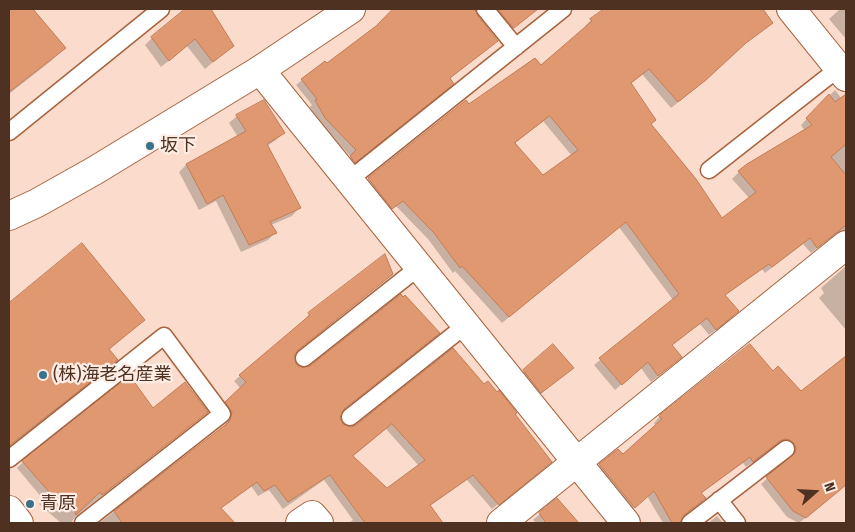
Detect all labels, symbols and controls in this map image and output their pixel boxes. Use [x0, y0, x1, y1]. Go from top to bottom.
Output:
place label: 坂下 [160, 135, 196, 157]
marker: 坂下 [144, 140, 156, 152]
place label: (株)海老名産業 [53, 364, 172, 386]
marker: (株)海老名産業 [37, 369, 49, 381]
north arrow [790, 467, 840, 517]
text: N [820, 480, 839, 494]
place label: 青原 [40, 493, 76, 515]
marker: 青原 [24, 498, 36, 510]

